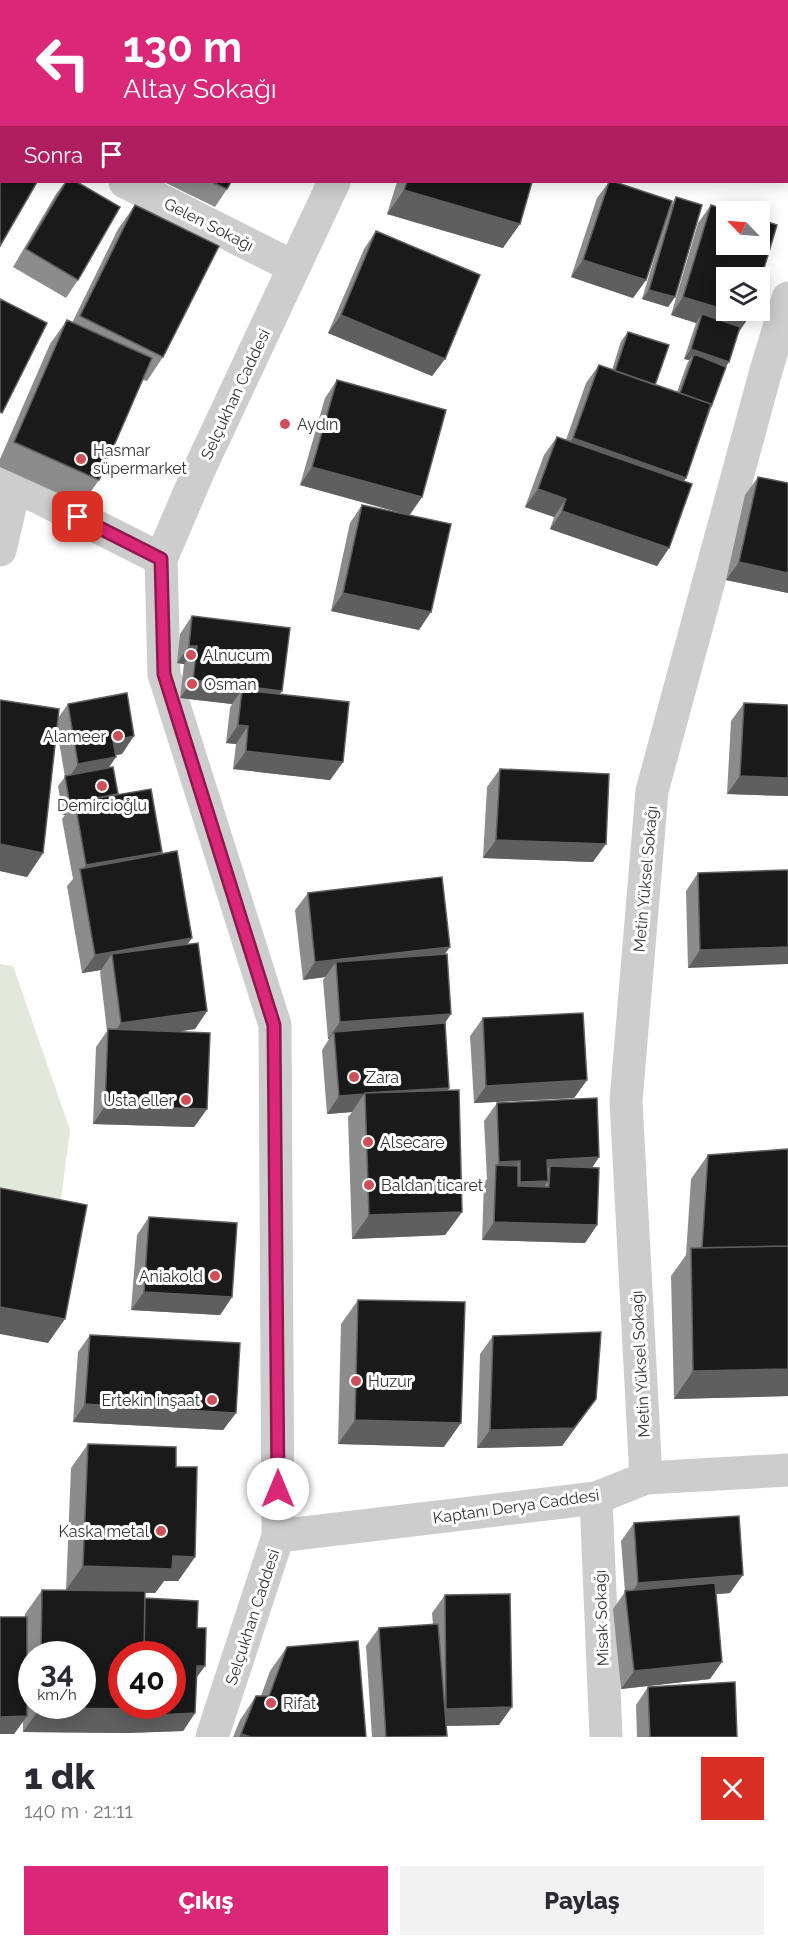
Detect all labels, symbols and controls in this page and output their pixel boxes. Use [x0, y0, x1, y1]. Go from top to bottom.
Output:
text: 130 m [123, 23, 242, 72]
icon: left [24, 24, 102, 102]
text: Altay Sokağı [123, 73, 277, 104]
icon: arrive [95, 138, 128, 171]
text: Sonra [24, 142, 83, 168]
street label: Gelen Sokağı [161, 194, 257, 255]
north arrow [716, 201, 770, 255]
map controls [716, 201, 770, 321]
button: layers [716, 267, 770, 321]
street label: Selçukhan Caddesi [197, 326, 274, 463]
place label: Aydın [297, 415, 338, 434]
marker: Aydın [278, 417, 292, 431]
place label: Hasmar süpermarket [93, 441, 188, 478]
marker: Hasmar süpermarket [74, 452, 88, 466]
pin [52, 491, 103, 542]
icon: arrive [61, 500, 94, 533]
place label: Alnucum [203, 646, 270, 665]
marker: Alnucum [184, 648, 198, 662]
place label: Osman [204, 675, 257, 694]
marker: Osman [185, 677, 199, 691]
place label: Alameer [43, 727, 106, 746]
marker: Alameer [111, 729, 125, 743]
marker: Demircioğlu [95, 779, 109, 793]
place label: Demircioğlu [57, 796, 147, 815]
street label: Metin Yüksel Sokağı [630, 805, 661, 953]
place label: Zara [366, 1068, 399, 1087]
marker: Zara [347, 1070, 361, 1084]
place label: Usta eller [103, 1091, 174, 1110]
marker: Usta eller [179, 1093, 193, 1107]
place label: Alsecare [380, 1133, 445, 1152]
marker: Alsecare [361, 1135, 375, 1149]
place label: Baldan ticaret [381, 1176, 484, 1195]
marker: Baldan ticaret [362, 1178, 376, 1192]
place label: Aniakold [139, 1267, 203, 1286]
marker: Aniakold [208, 1269, 222, 1283]
street label: Metin Yüksel Sokağı [627, 1290, 654, 1438]
place label: Huzur [368, 1372, 413, 1391]
marker: Huzur [349, 1374, 363, 1388]
place label: Ertekin inşaat [101, 1391, 201, 1410]
marker: Ertekin inşaat [205, 1393, 219, 1407]
position arrow [246, 1457, 310, 1521]
street label: Kaptanı Derya Caddesi [432, 1485, 600, 1528]
place label: Kaska metal [59, 1522, 150, 1541]
marker: Kaska metal [154, 1524, 168, 1538]
street label: Selçukhan Caddesi [222, 1547, 283, 1688]
street label: Misak Sokağı [590, 1570, 613, 1666]
speed limit sign: 40 [108, 1641, 186, 1719]
text: 34 [40, 1655, 74, 1690]
text: km/h [37, 1686, 77, 1704]
place label: Rifat [283, 1694, 317, 1713]
marker: Rifat [264, 1696, 278, 1710]
text: 1 dk [24, 1755, 95, 1797]
button: close [701, 1757, 764, 1820]
text: 140 m · 21:11 [24, 1799, 133, 1823]
button: Çıkış [24, 1866, 388, 1935]
button: Paylaş [400, 1866, 764, 1935]

